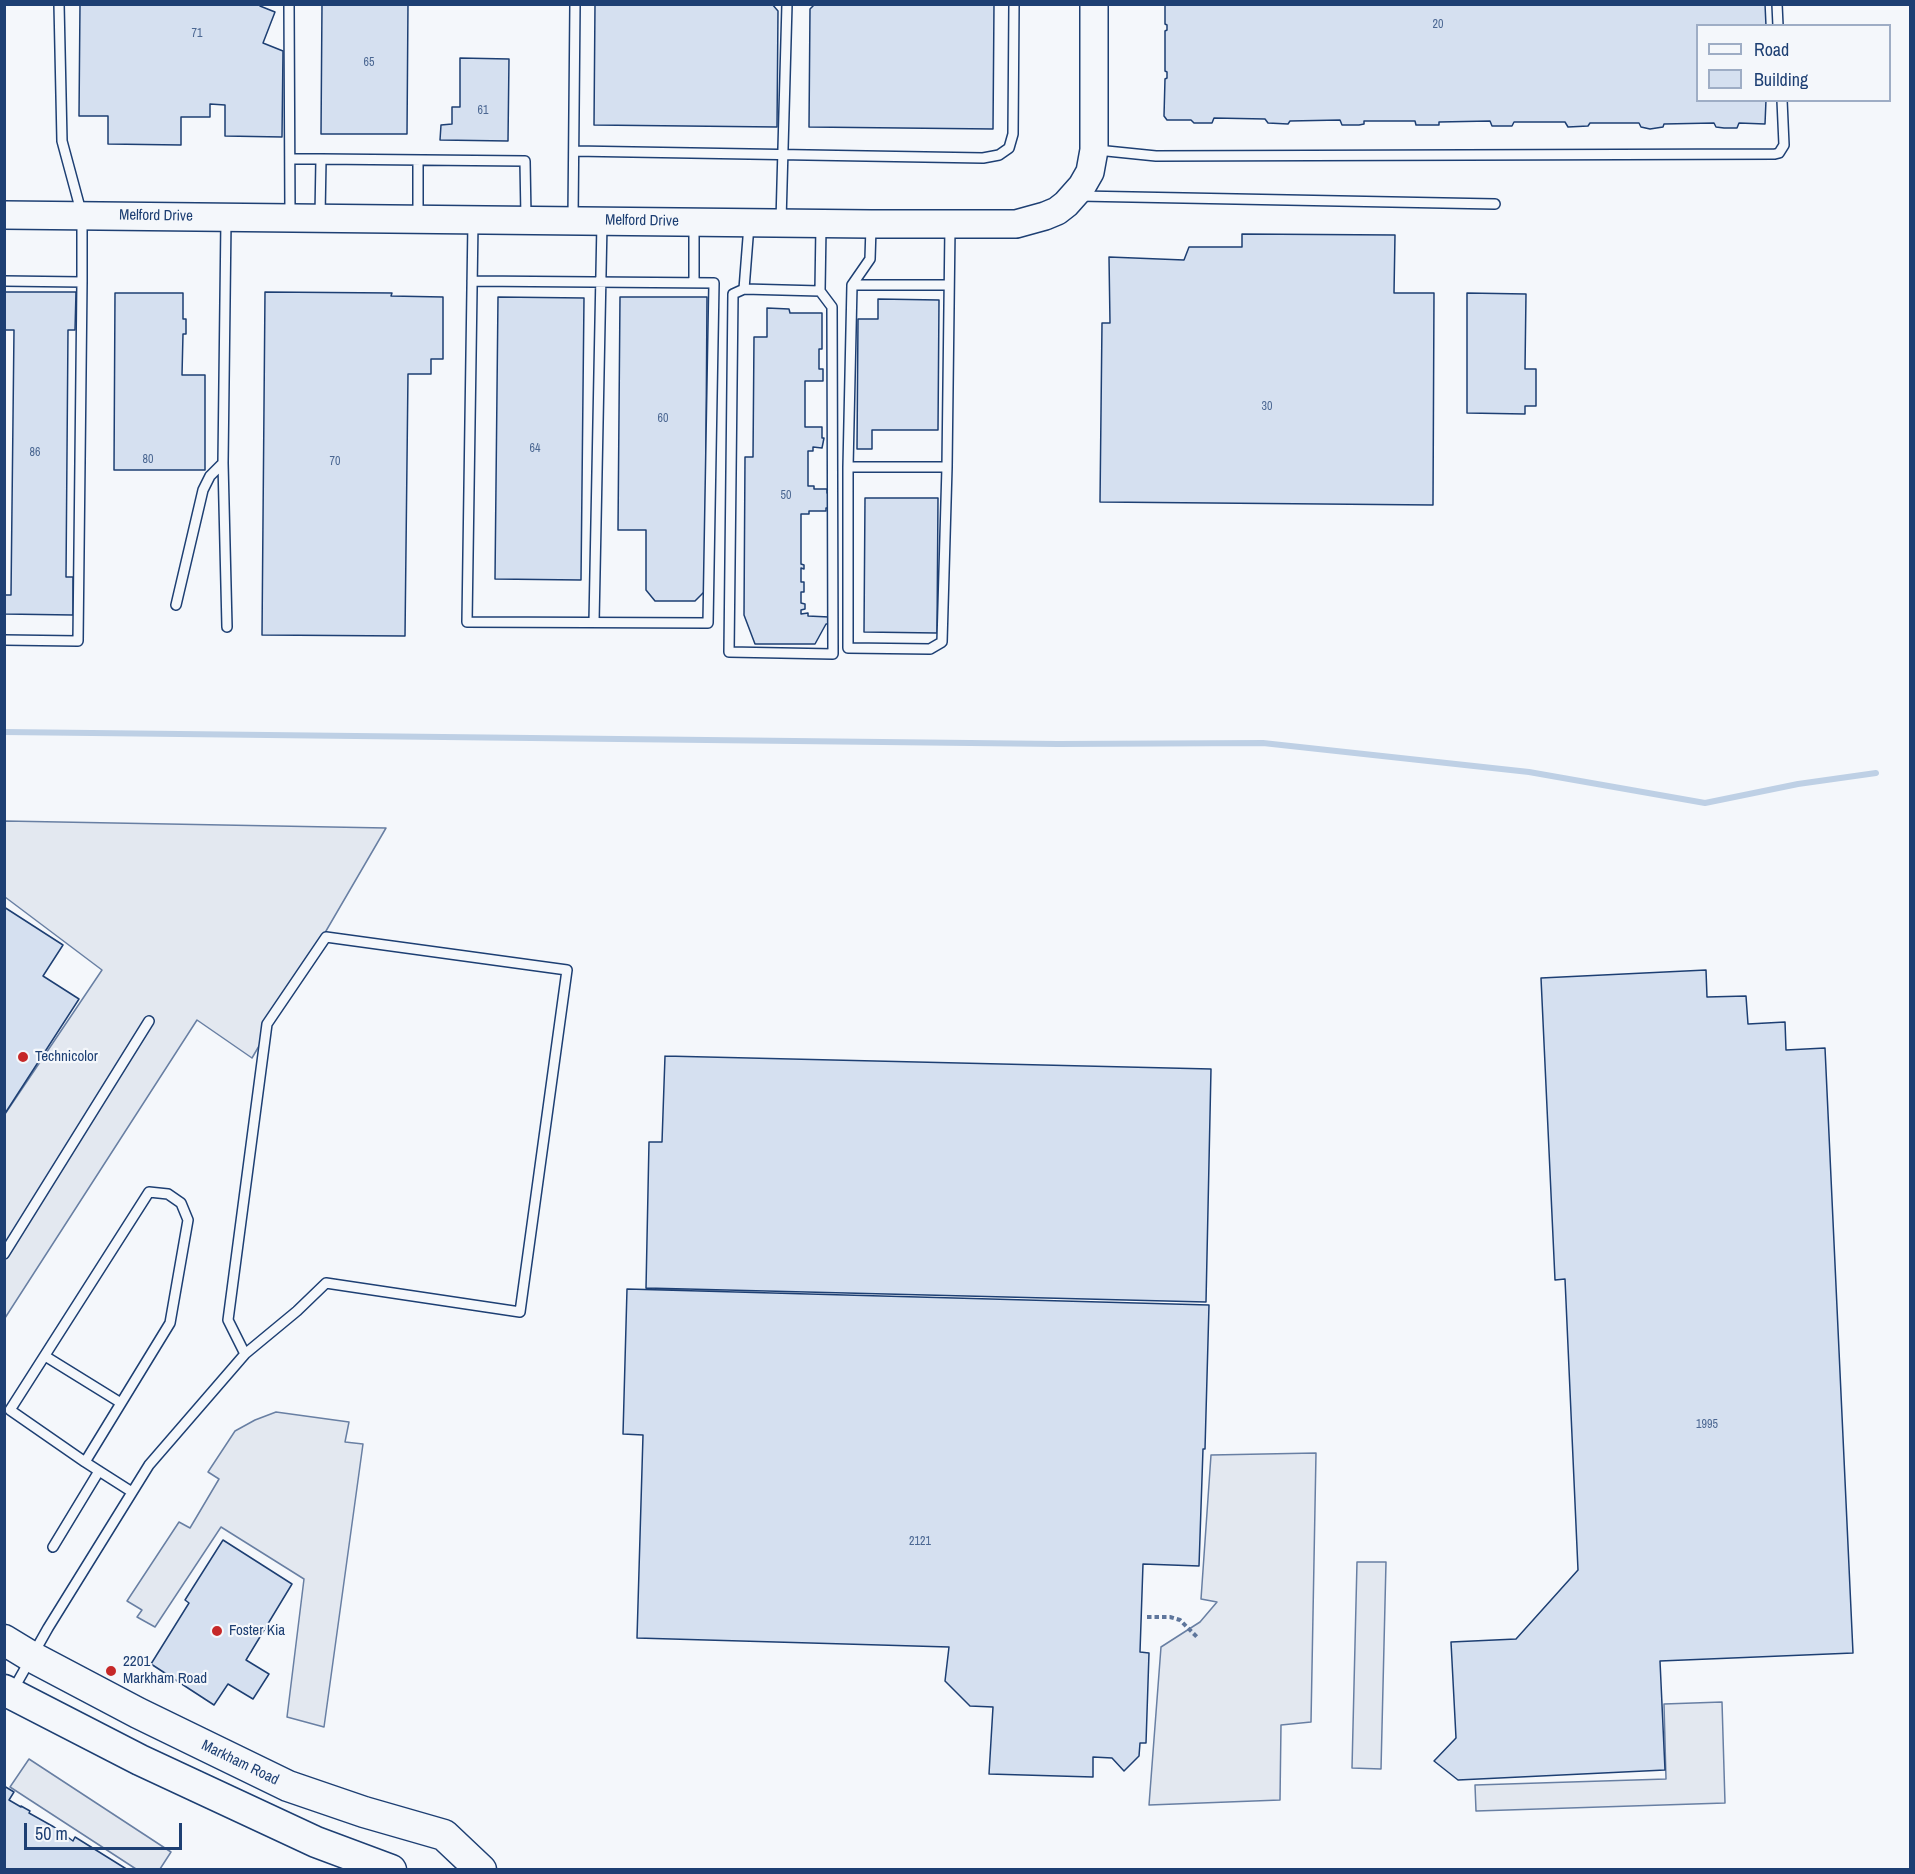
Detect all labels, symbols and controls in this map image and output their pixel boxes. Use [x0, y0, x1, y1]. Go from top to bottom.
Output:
house number: 20 [1433, 18, 1443, 32]
legend [1696, 24, 1891, 102]
house number: 71 [192, 27, 202, 41]
text: Road [1754, 37, 1789, 62]
house number: 65 [364, 56, 374, 70]
text: Building [1754, 67, 1808, 92]
house number: 61 [478, 104, 488, 118]
street label: Melford Drive [119, 206, 193, 226]
street label: Melford Drive [605, 211, 679, 231]
house number: 30 [1262, 400, 1272, 414]
house number: 60 [658, 412, 668, 426]
house number: 64 [530, 442, 540, 456]
house number: 86 [30, 446, 40, 460]
house number: 80 [143, 453, 153, 467]
house number: 70 [330, 455, 340, 469]
house number: 50 [781, 489, 791, 503]
place label: Technicolor [35, 1048, 98, 1066]
marker: Technicolor [16, 1050, 30, 1064]
house number: 1995 [1696, 1418, 1718, 1432]
house number: 2121 [909, 1535, 931, 1549]
place label: Foster Kia [229, 1622, 285, 1640]
marker: Foster Kia [210, 1624, 224, 1638]
place label: 2201 Markham Road [123, 1653, 207, 1688]
marker: 2201 Markham Road [104, 1664, 118, 1678]
street label: Markham Road [198, 1736, 282, 1790]
scale bar [27, 1811, 184, 1849]
text: 50 m [35, 1821, 68, 1846]

